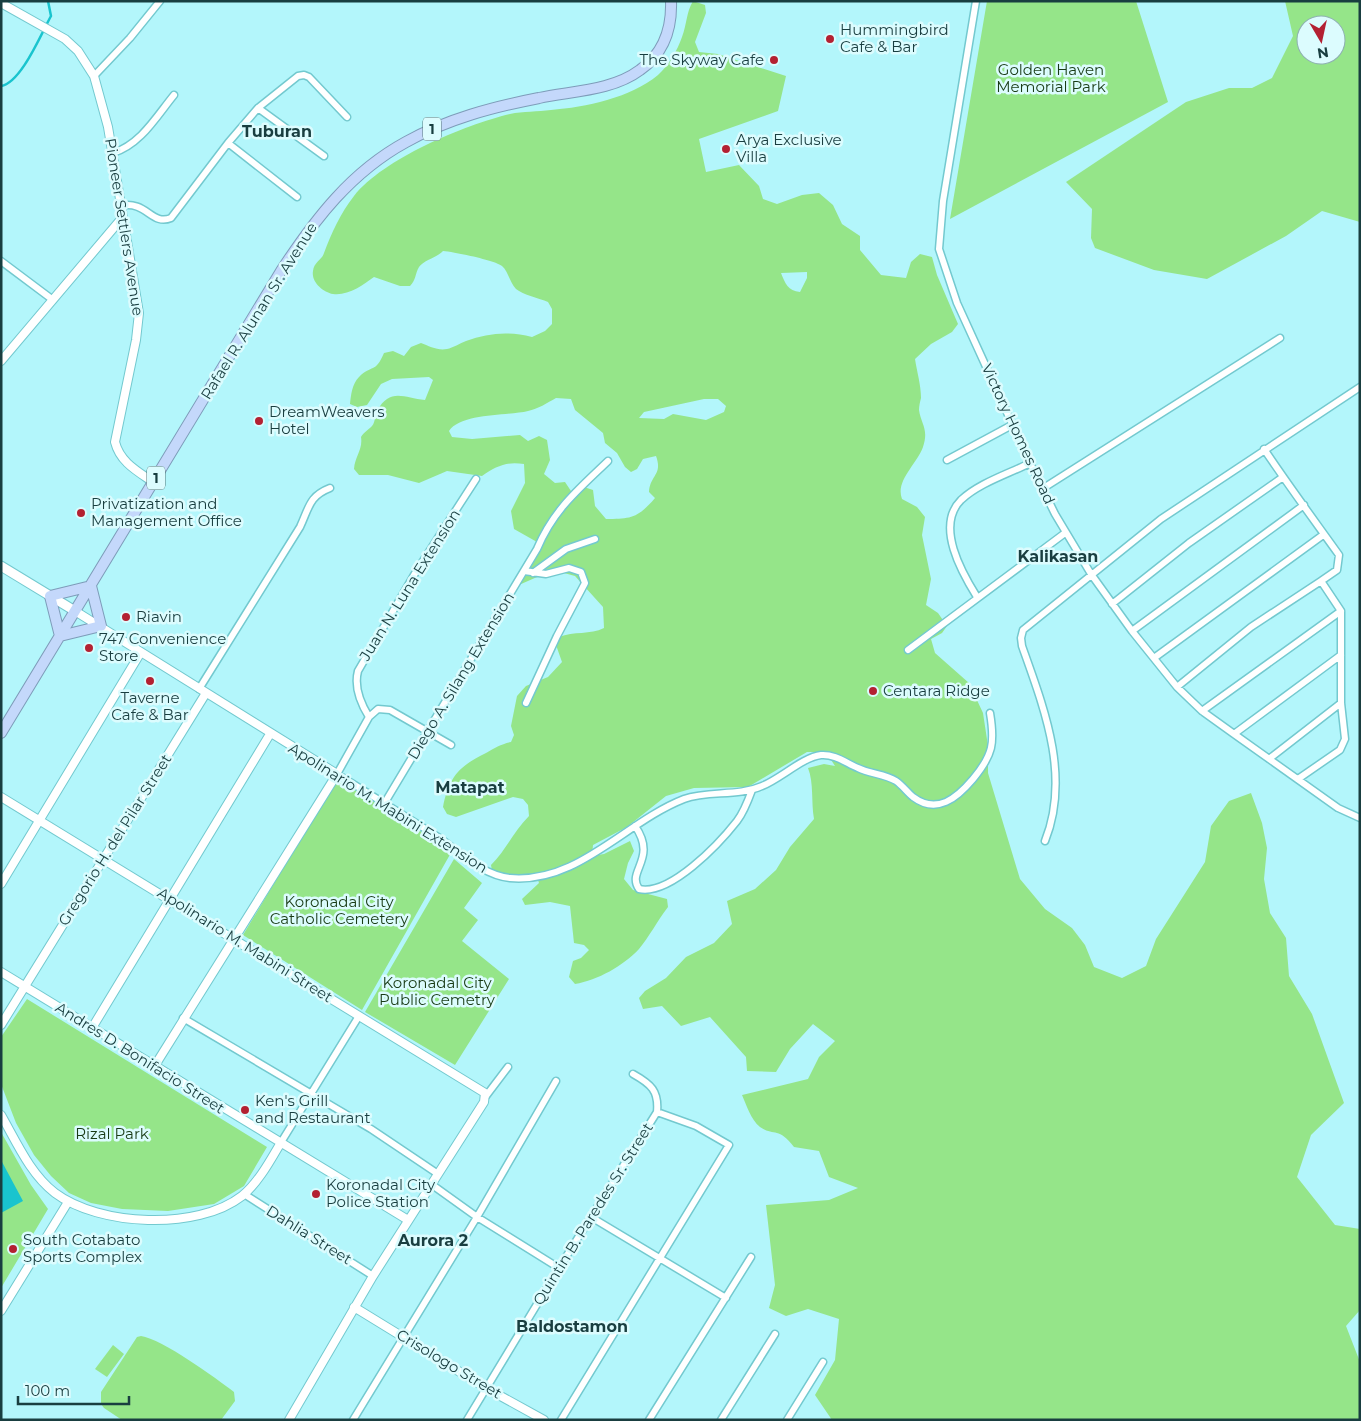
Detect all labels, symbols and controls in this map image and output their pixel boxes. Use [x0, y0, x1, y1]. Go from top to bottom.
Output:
north arrow [1296, 15, 1346, 65]
place label: Hummingbird Cafe & Bar [840, 20, 949, 56]
marker: Hummingbird Cafe & Bar [824, 33, 836, 45]
text: N [1316, 43, 1330, 63]
place label: The Skyway Cafe [639, 50, 764, 69]
marker: The Skyway Cafe [768, 54, 780, 66]
park label: Golden Haven Memorial Park [996, 60, 1106, 96]
road number: 1 [423, 118, 441, 140]
district label: Tuburan [242, 122, 312, 141]
place label: Arya Exclusive Villa [736, 130, 842, 166]
street label: Pioneer Settlers Avenue [101, 137, 148, 317]
marker: Arya Exclusive Villa [720, 143, 732, 155]
street label: Rafael R. Alunan Sr. Avenue [196, 219, 321, 403]
street label: Victory Homes Road [978, 360, 1059, 507]
place label: DreamWeavers Hotel [269, 402, 384, 438]
marker: DreamWeavers Hotel [253, 415, 265, 427]
road number: 1 [147, 466, 165, 489]
place label: Privatization and Management Office [91, 494, 242, 530]
street label: Juan N. Luna Extension [355, 505, 464, 665]
marker: Privatization and Management Office [75, 507, 87, 519]
district label: Kalikasan [1018, 547, 1098, 566]
street label: Diego A. Silang Extension [403, 589, 518, 763]
place label: Riavin [136, 607, 182, 626]
marker: Riavin [120, 611, 132, 623]
place label: 747 Convenience Store [99, 629, 226, 665]
marker: 747 Convenience Store [83, 642, 95, 654]
marker: Taverne Cafe & Bar [144, 675, 156, 687]
place label: Centara Ridge [883, 681, 990, 700]
marker: Centara Ridge [867, 685, 879, 697]
place label: Taverne Cafe & Bar [111, 688, 189, 724]
street label: Apolinario M. Mabini Extension [285, 738, 491, 877]
street label: Gregorio H. del Pilar Street [54, 750, 175, 929]
district label: Matapat [435, 778, 505, 797]
street label: Apolinario M. Mabini Street [154, 883, 336, 1006]
park label: Koronadal City Catholic Cemetery [270, 892, 409, 928]
park label: Koronadal City Public Cemetry [379, 973, 496, 1009]
street label: Andres D. Bonifacio Street [52, 998, 228, 1118]
place label: Ken's Grill and Restaurant [255, 1091, 371, 1127]
marker: Ken's Grill and Restaurant [239, 1104, 251, 1116]
street label: Quintin B. Paredes Sr. Street [528, 1119, 657, 1309]
park label: Rizal Park [75, 1124, 149, 1143]
place label: Koronadal City Police Station [326, 1175, 436, 1211]
marker: Koronadal City Police Station [310, 1188, 322, 1200]
street label: Dahlia Street [263, 1201, 356, 1268]
place label: South Cotabato Sports Complex [23, 1230, 142, 1266]
district label: Aurora 2 [397, 1231, 468, 1250]
marker: South Cotabato Sports Complex [7, 1243, 19, 1255]
district label: Baldostamon [516, 1317, 628, 1336]
street label: Crisologo Street [393, 1325, 505, 1403]
scale bar [18, 1374, 129, 1406]
text: 100 m [25, 1381, 70, 1400]

